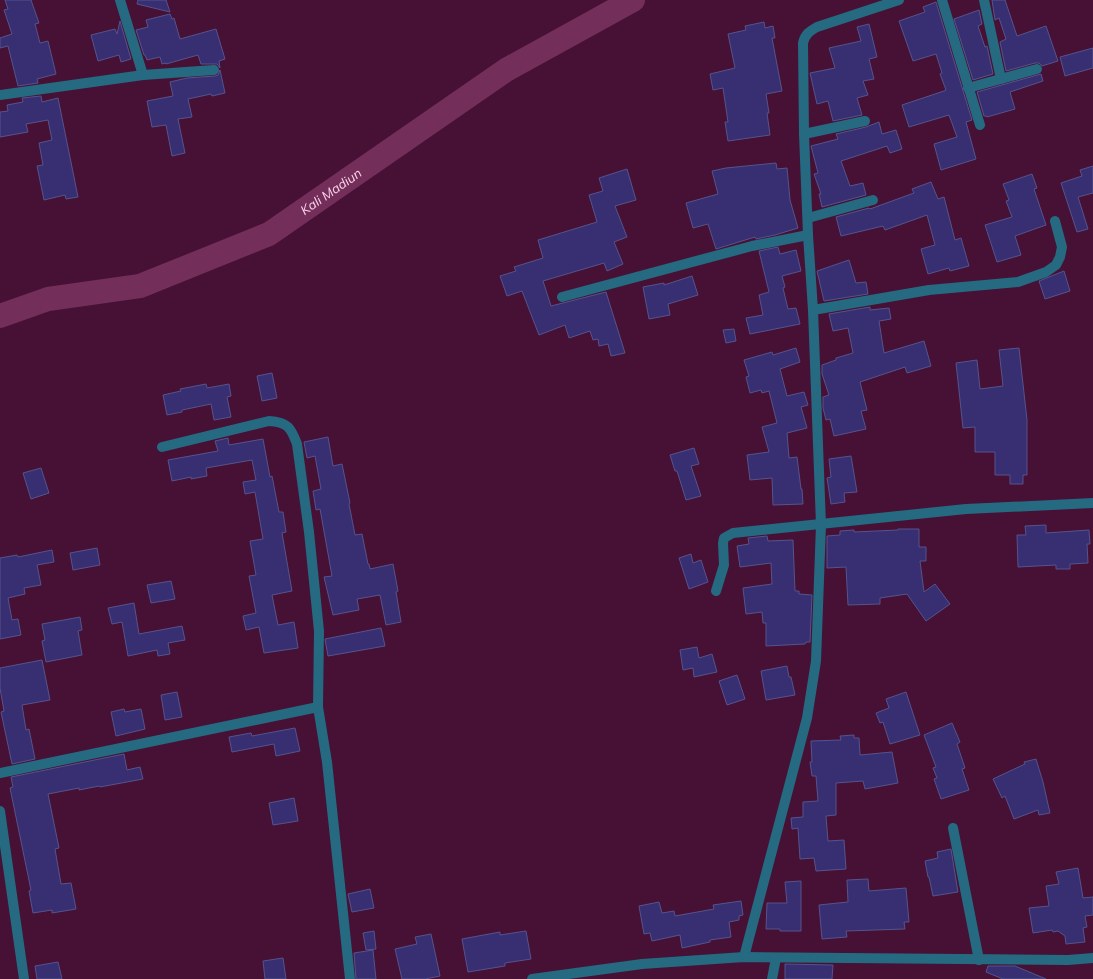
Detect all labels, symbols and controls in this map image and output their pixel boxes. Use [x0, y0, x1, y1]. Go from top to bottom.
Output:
water label: Kali Madiun [297, 165, 364, 218]

